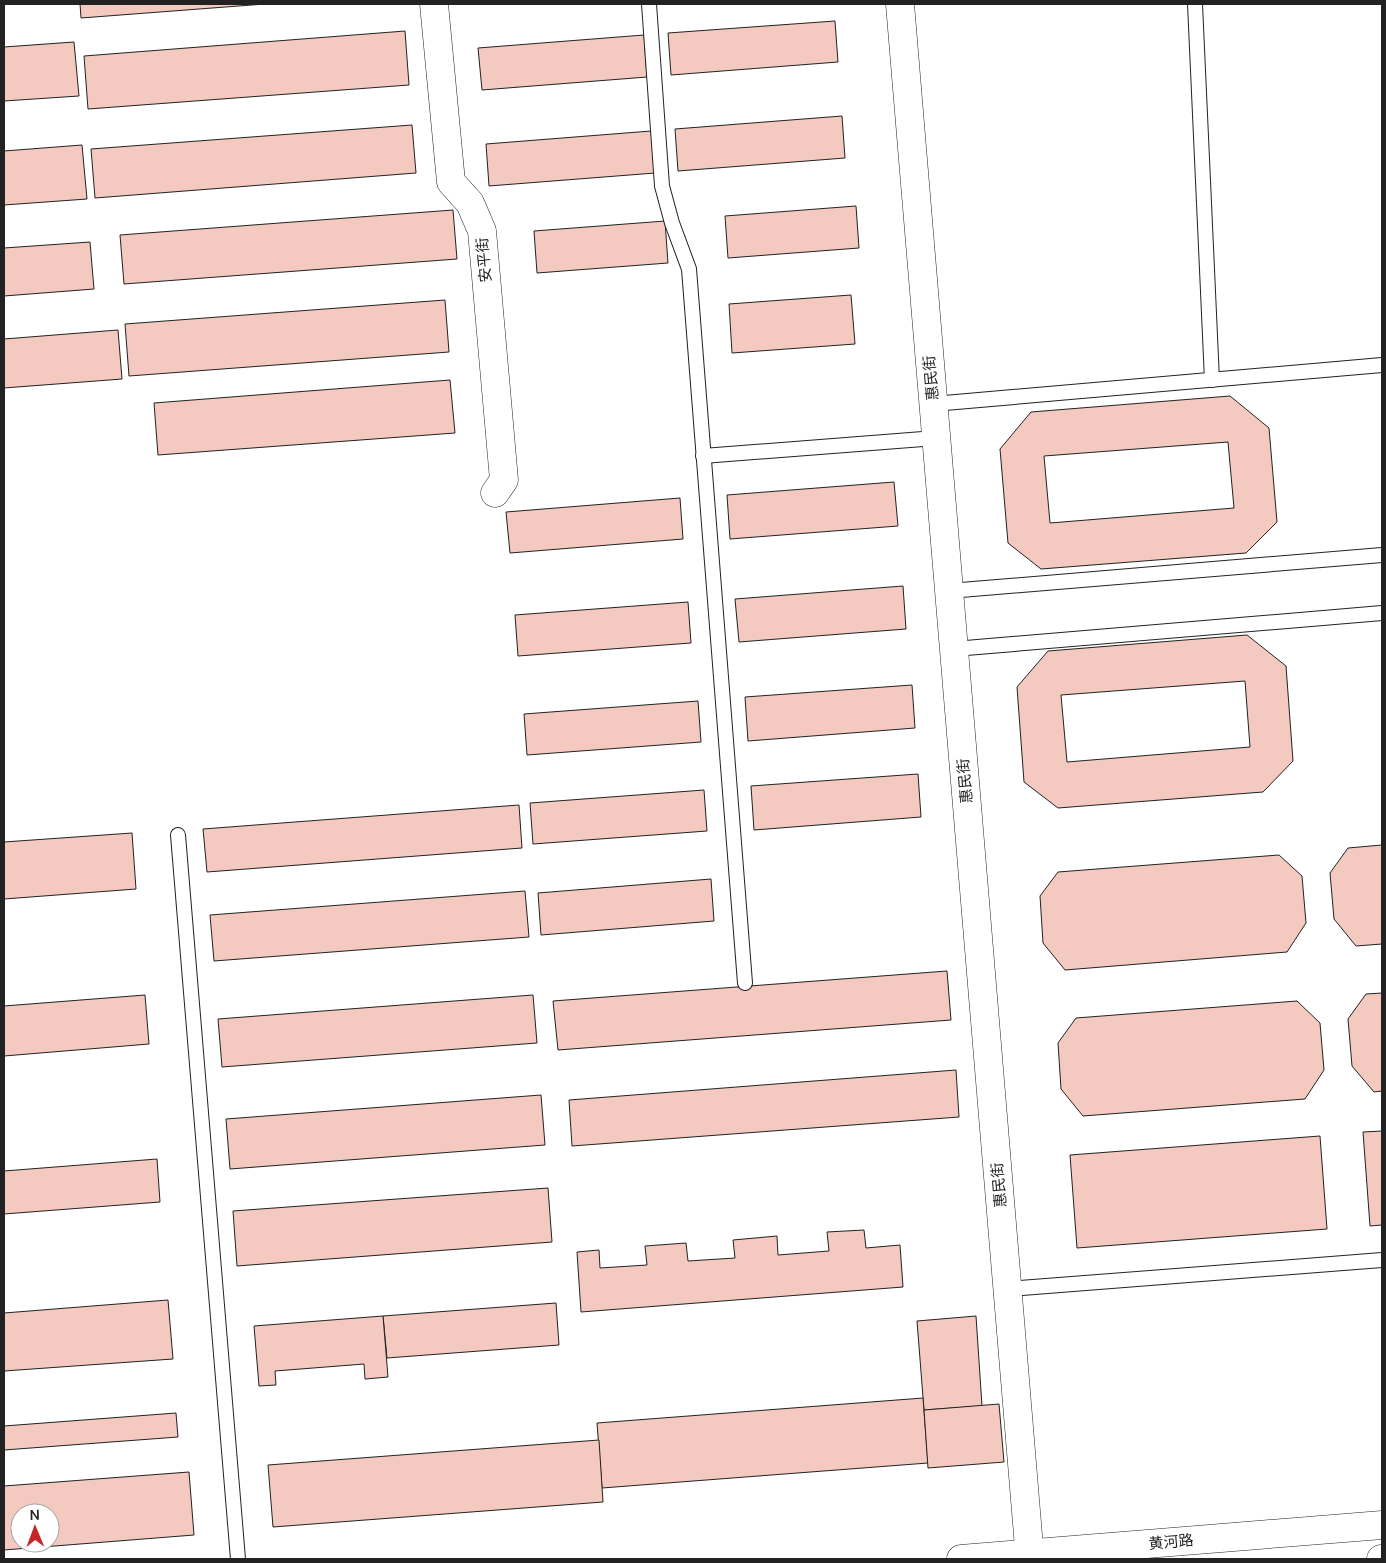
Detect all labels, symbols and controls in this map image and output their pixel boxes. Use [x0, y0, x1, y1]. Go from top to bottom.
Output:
street label: 安平街 [471, 237, 496, 283]
street label: 惠民街 [918, 355, 943, 401]
street label: 惠民街 [952, 758, 977, 804]
street label: 惠民街 [986, 1162, 1011, 1208]
north arrow [10, 1503, 60, 1553]
text: N [30, 1505, 40, 1524]
street label: 黄河路 [1148, 1529, 1194, 1554]

